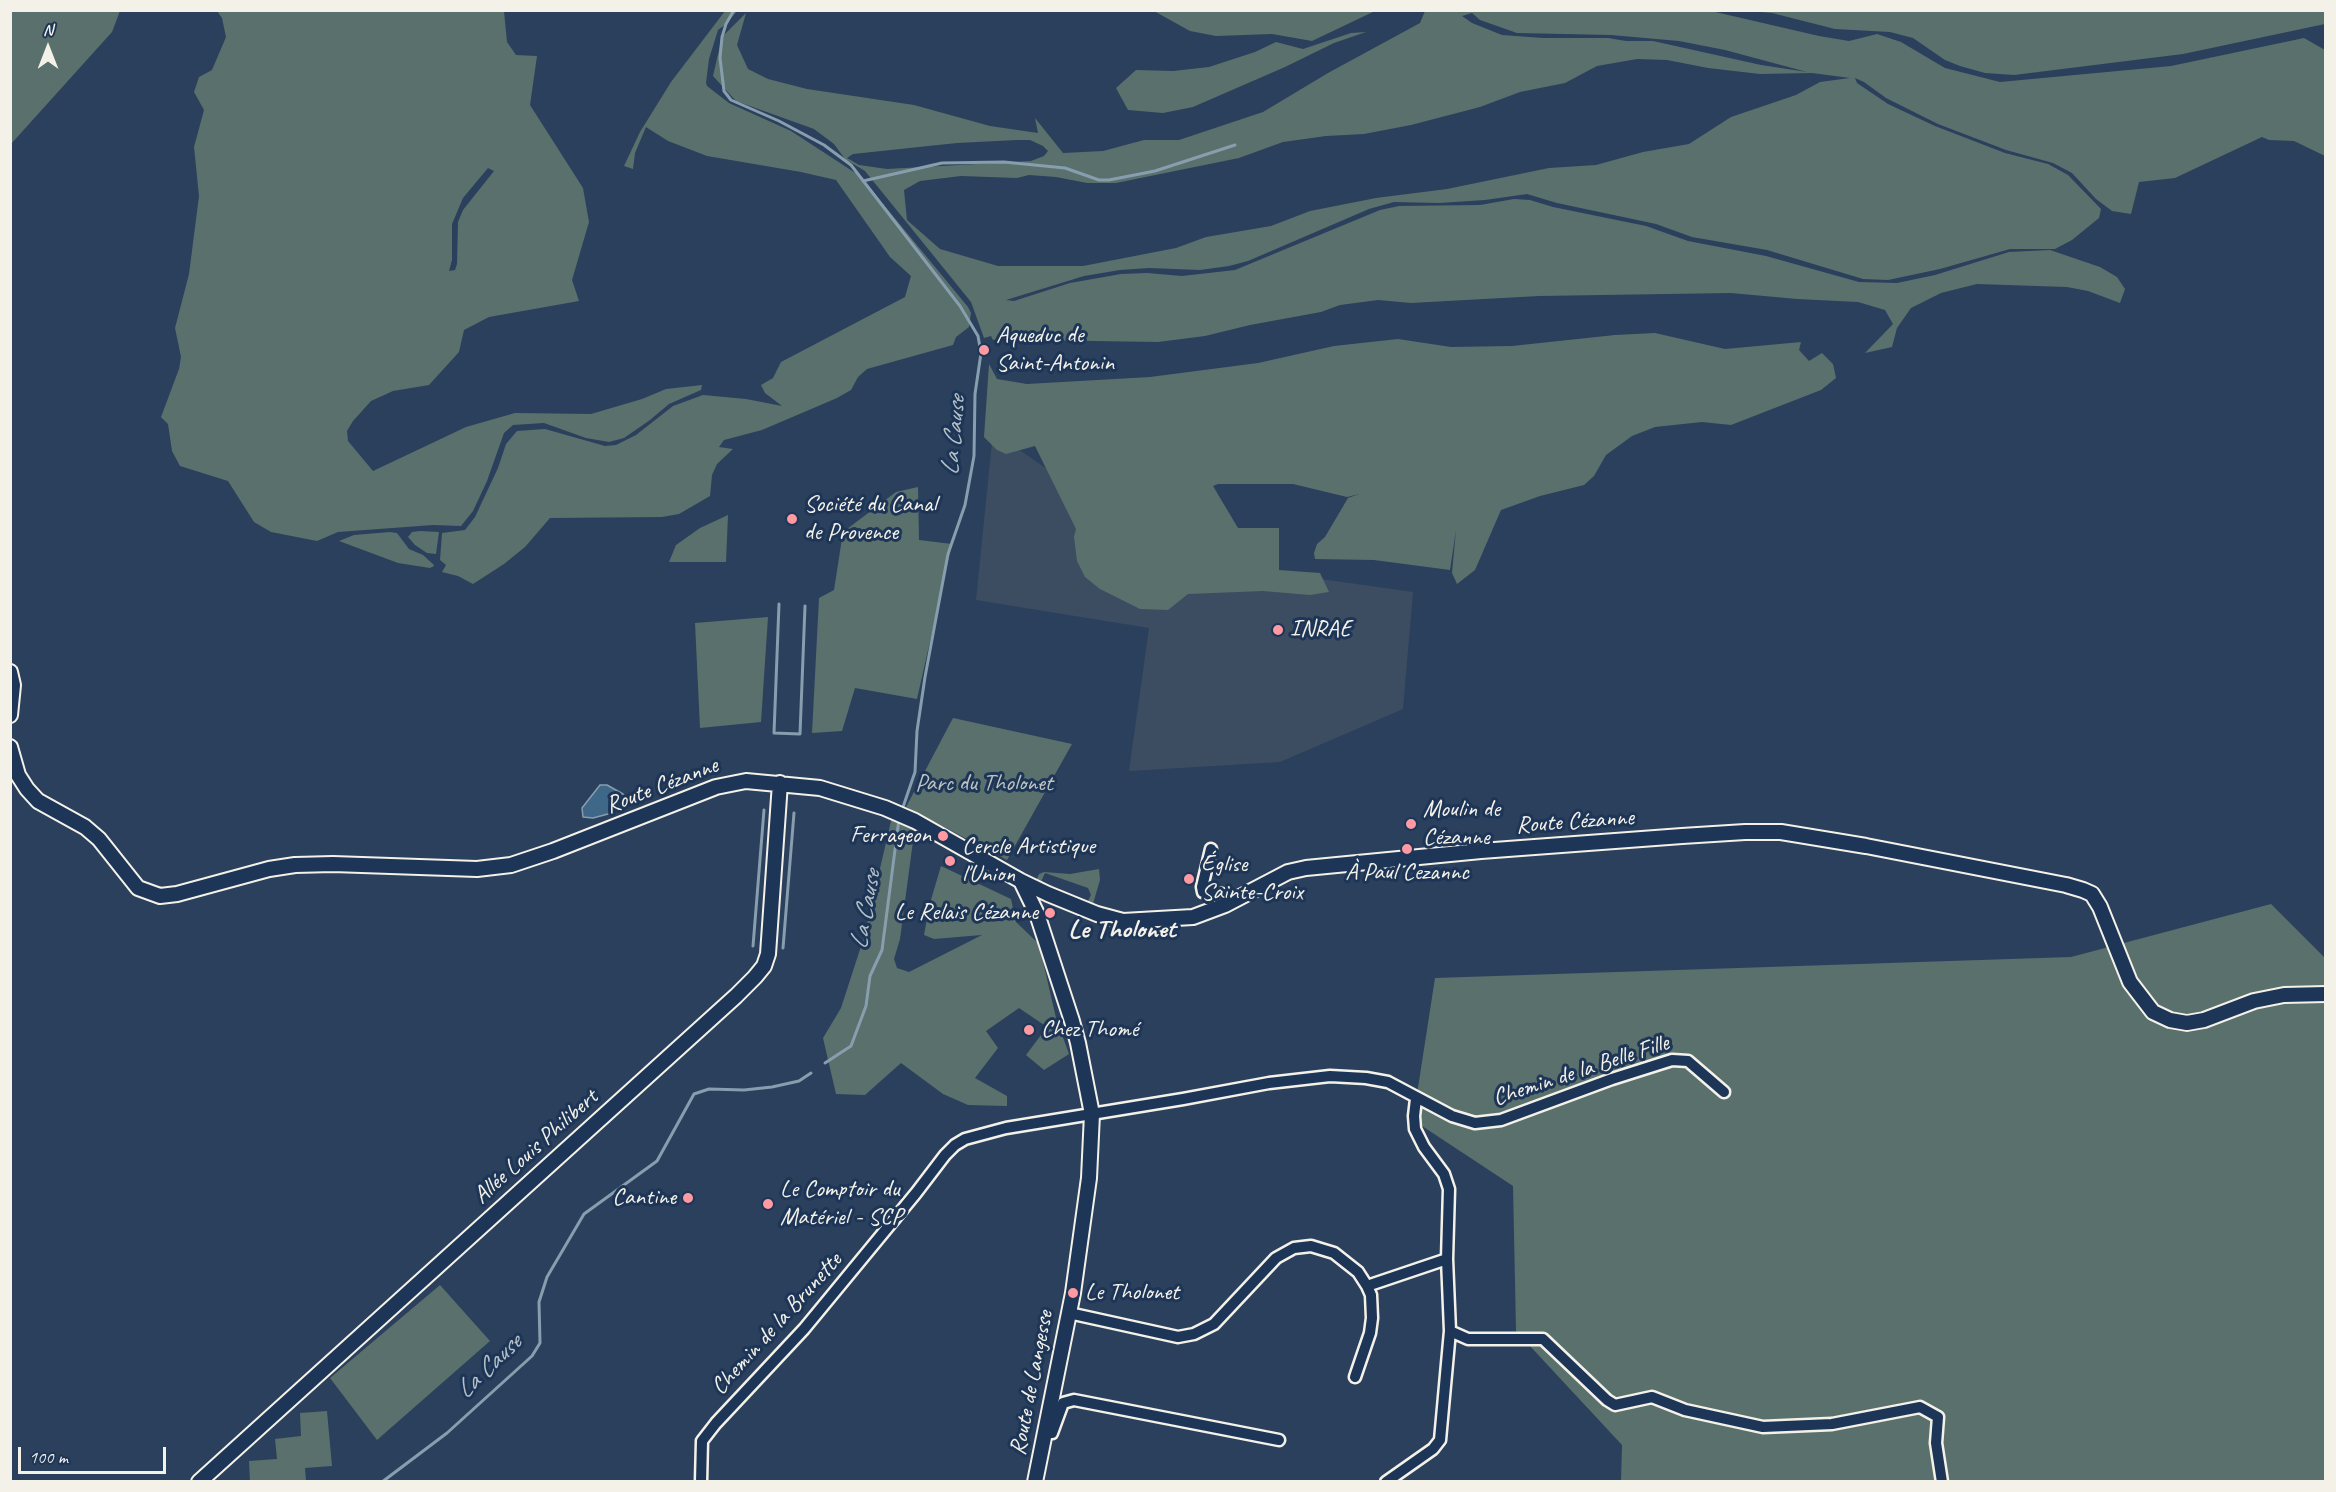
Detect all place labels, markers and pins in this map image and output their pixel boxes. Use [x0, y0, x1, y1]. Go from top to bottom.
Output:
place label: Aqueduc de Saint-Antonin [996, 322, 1114, 378]
marker: Aqueduc de Saint-Antonin [977, 343, 991, 357]
place label: Société du Canal de Provence [804, 491, 936, 547]
marker: Société du Canal de Provence [785, 512, 799, 526]
place label: INRAE [1290, 616, 1351, 644]
marker: INRAE [1271, 623, 1285, 637]
place label: Moulin de Cézanne [1423, 796, 1500, 852]
marker: Moulin de Cézanne [1404, 817, 1418, 831]
place label: Ferrageon [850, 822, 931, 850]
marker: Ferrageon [936, 829, 950, 843]
place label: Cercle Artistique l'Union [962, 833, 1095, 889]
marker: À Paul Cezannc [1400, 842, 1414, 856]
place label: Église Sainte-Croix [1201, 851, 1303, 907]
marker: Cercle Artistique l'Union [943, 854, 957, 868]
place label: À Paul Cezannc [1345, 859, 1469, 887]
marker: Église Sainte-Croix [1182, 872, 1196, 886]
place label: Le Relais Cézanne [895, 899, 1038, 927]
marker: Le Relais Cézanne [1043, 906, 1057, 920]
place label: Chez Thomé [1041, 1016, 1138, 1044]
marker: Chez Thomé [1022, 1023, 1036, 1037]
place label: Le Comptoir du Matériel - SCP [780, 1176, 903, 1232]
place label: Cantine [612, 1184, 676, 1212]
marker: Cantine [681, 1191, 695, 1205]
marker: Le Comptoir du Matériel - SCP [761, 1197, 775, 1211]
place label: Le Tholonet [1085, 1279, 1179, 1307]
marker: Le Tholonet [1066, 1286, 1080, 1300]

